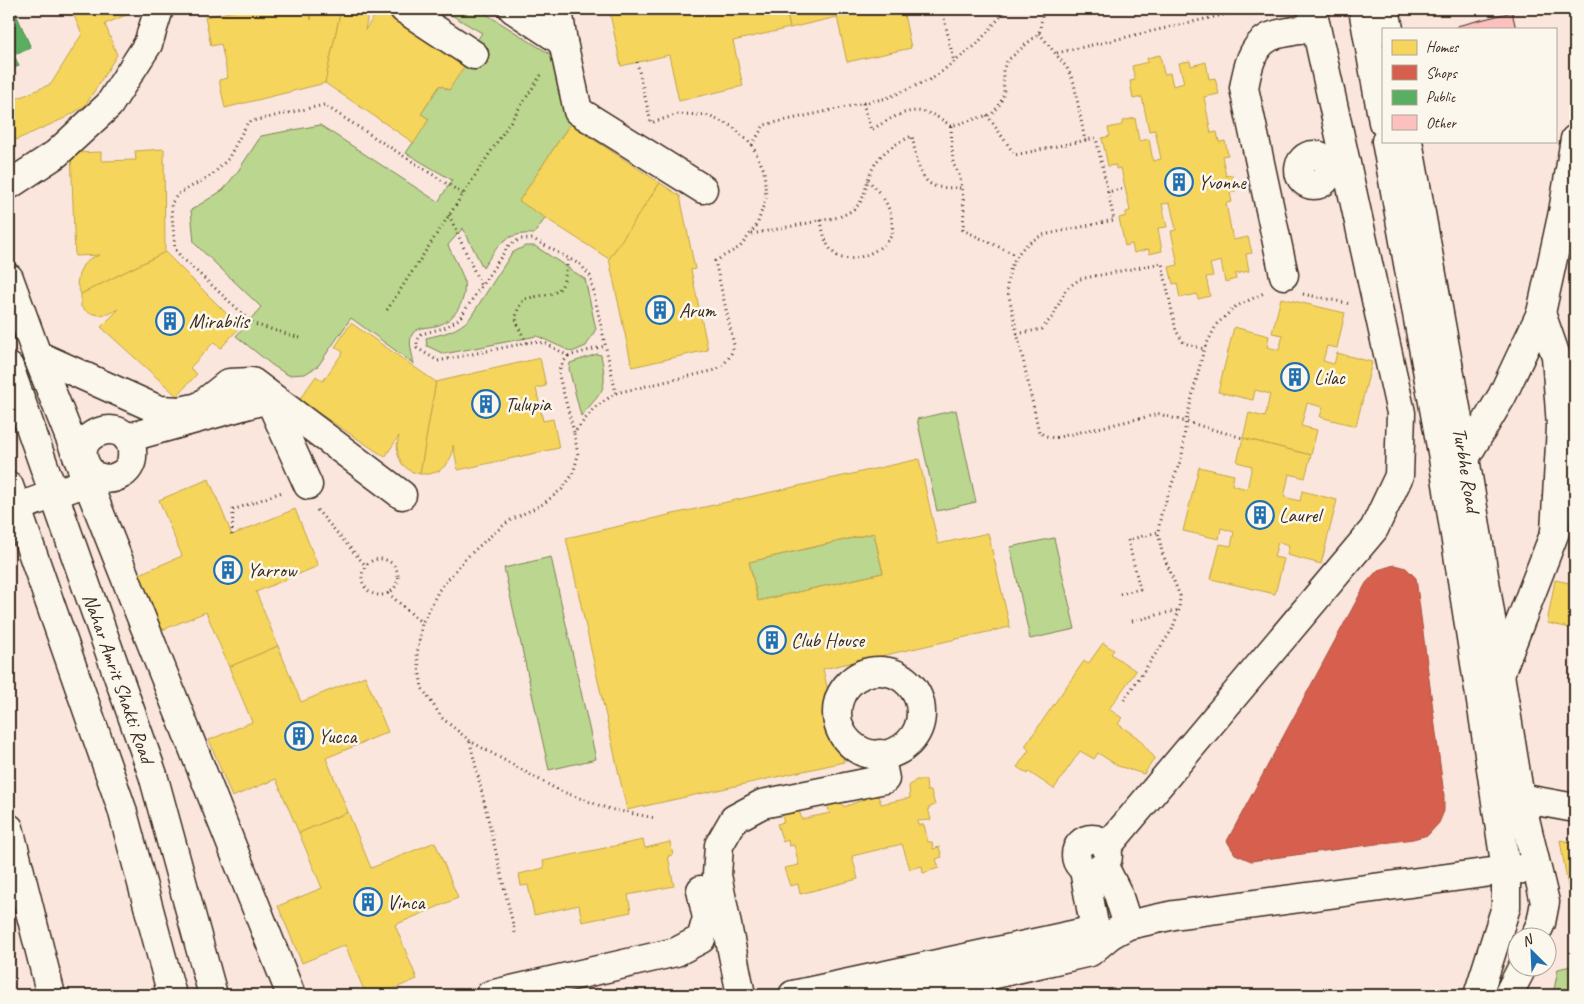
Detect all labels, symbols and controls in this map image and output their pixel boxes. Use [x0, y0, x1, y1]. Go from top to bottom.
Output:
legend [1382, 28, 1556, 142]
text: Homes [1426, 38, 1460, 57]
text: Shops [1426, 64, 1459, 83]
text: Public [1426, 88, 1456, 107]
text: Other [1426, 114, 1457, 133]
building icon: Yvonne [1164, 167, 1194, 197]
place label: Yvonne [1198, 170, 1247, 195]
building icon: Arum [645, 295, 675, 325]
place label: Arum [679, 298, 717, 323]
building icon: Mirabilis [155, 306, 185, 336]
place label: Mirabilis [189, 309, 251, 334]
building icon: Lilac [1280, 362, 1310, 392]
place label: Lilac [1314, 365, 1346, 390]
building icon: Tulupia [471, 389, 501, 419]
place label: Tulupia [505, 392, 552, 417]
street label: Turbhe Road [1447, 426, 1486, 517]
building icon: Laurel [1245, 500, 1275, 530]
place label: Laurel [1279, 503, 1324, 528]
building icon: Yarrow [213, 555, 243, 585]
place label: Yarrow [247, 558, 298, 583]
street label: Nahar Amrit Shakti Road [77, 590, 161, 769]
building icon: Club House [757, 625, 787, 655]
place label: Club House [791, 628, 865, 653]
building icon: Yucca [284, 721, 314, 751]
place label: Yucca [318, 724, 358, 749]
building icon: Vinca [353, 887, 383, 917]
place label: Vinca [387, 890, 427, 915]
north arrow [1506, 926, 1556, 976]
text: N [1519, 930, 1536, 950]

